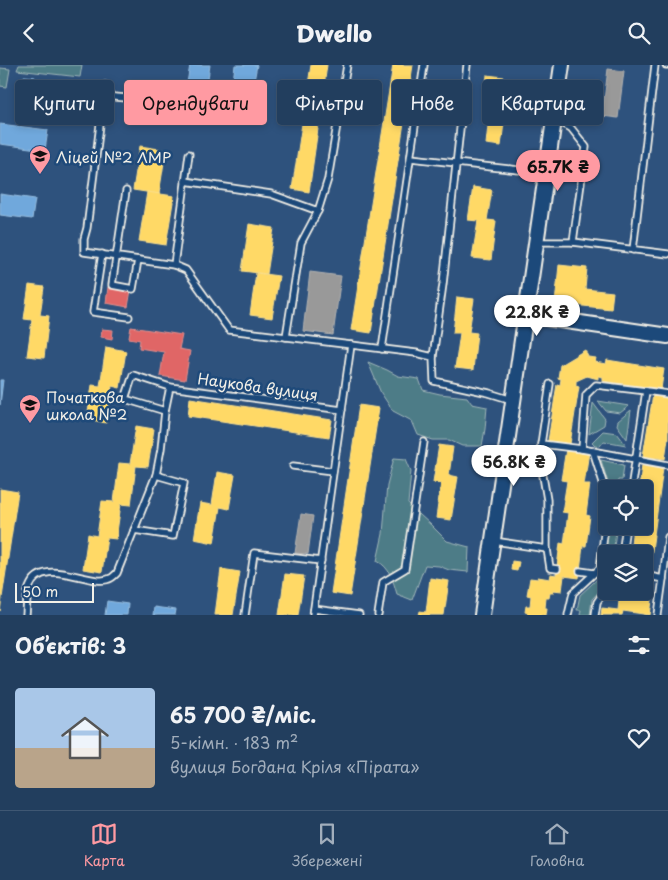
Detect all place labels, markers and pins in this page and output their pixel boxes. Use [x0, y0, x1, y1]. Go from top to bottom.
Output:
school or university icon: Ліцей №2 ЛМР [28, 144, 52, 175]
place label: Ліцей №2 ЛМР [56, 145, 171, 168]
pin: 65.7K ₴ [512, 149, 604, 192]
pin: 22.8K ₴ [491, 295, 583, 337]
place label: Початкова школа №2 [46, 385, 127, 425]
school or university icon: Початкова школа №2 [18, 393, 42, 424]
pin: 56.8K ₴ [468, 445, 560, 487]

